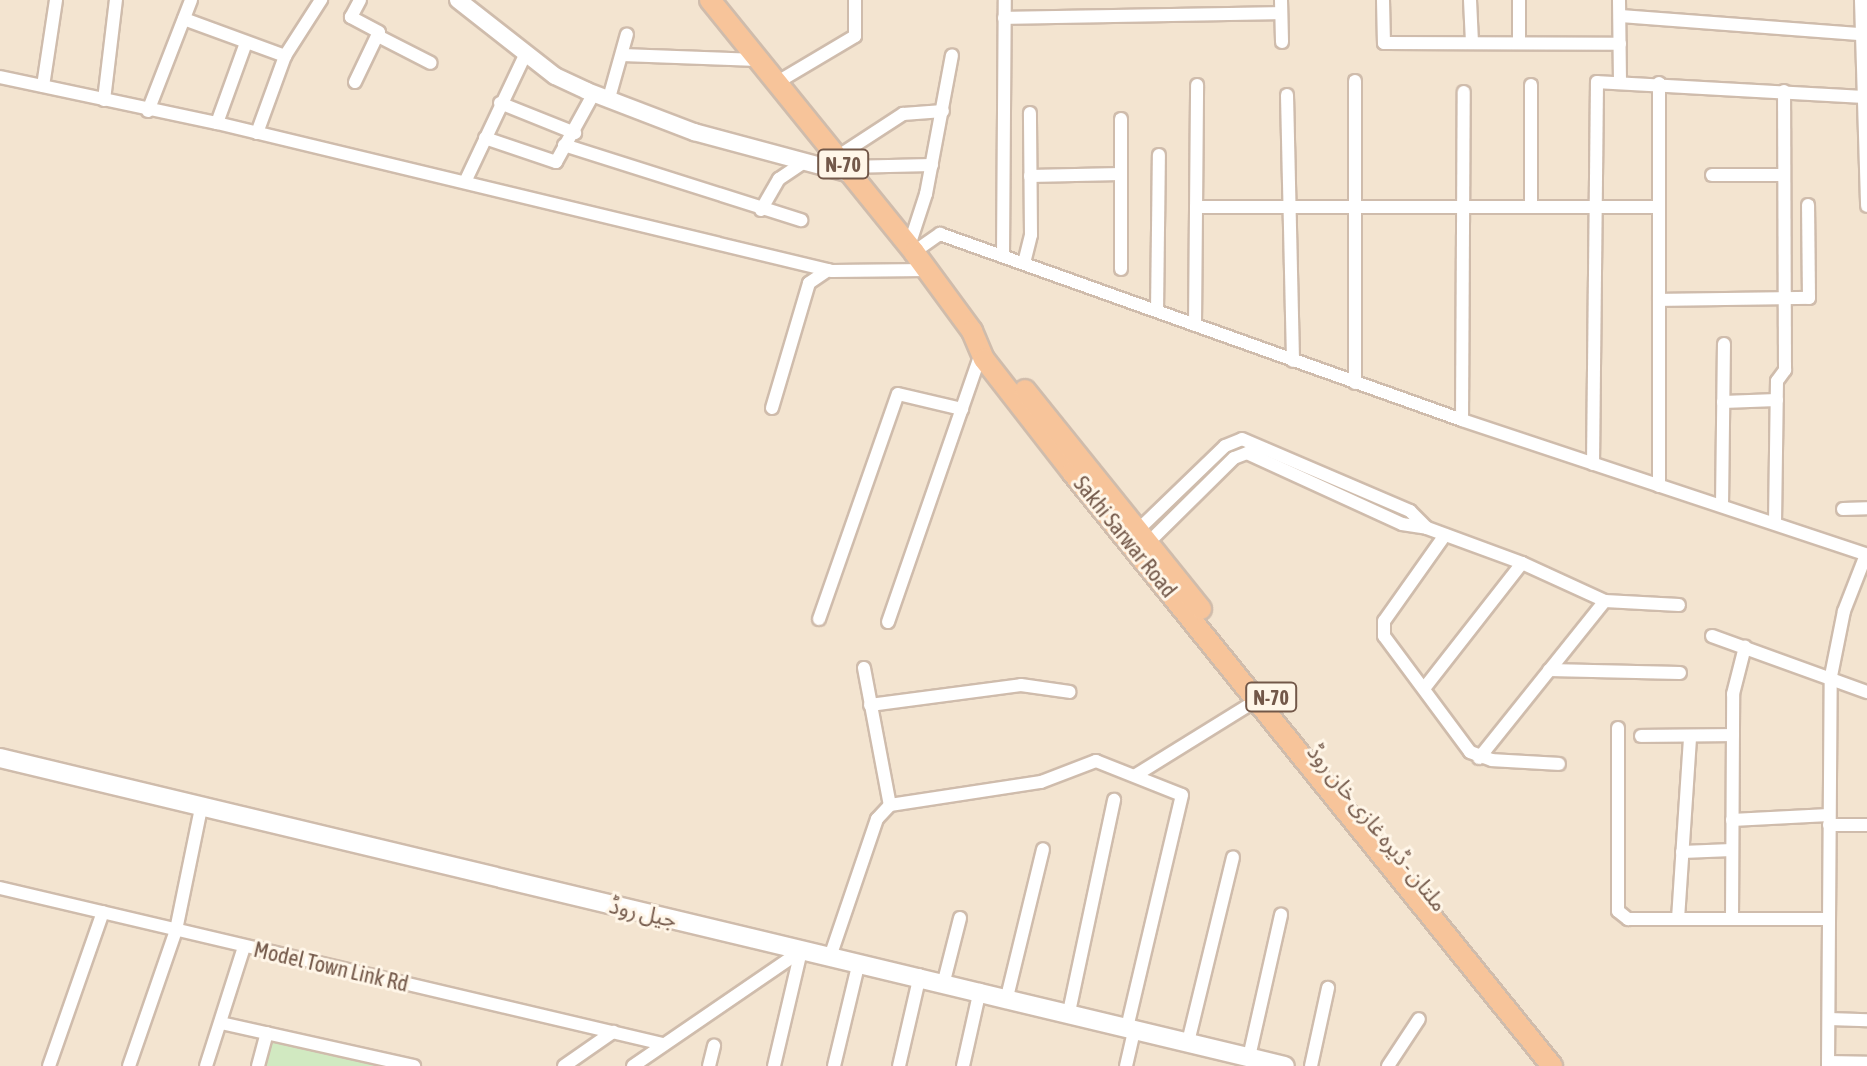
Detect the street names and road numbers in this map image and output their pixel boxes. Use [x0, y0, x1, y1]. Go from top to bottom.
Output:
road number: N-70 [817, 148, 869, 180]
street label: Sakhi Sarwar Road [1068, 471, 1182, 603]
road number: N-70 [1245, 681, 1297, 713]
street label: ملتان - ڈیرہ غازی خان روڈ [1302, 739, 1452, 917]
street label: جیل روڈ [607, 892, 679, 934]
street label: Model Town Link Rd [251, 936, 411, 998]

